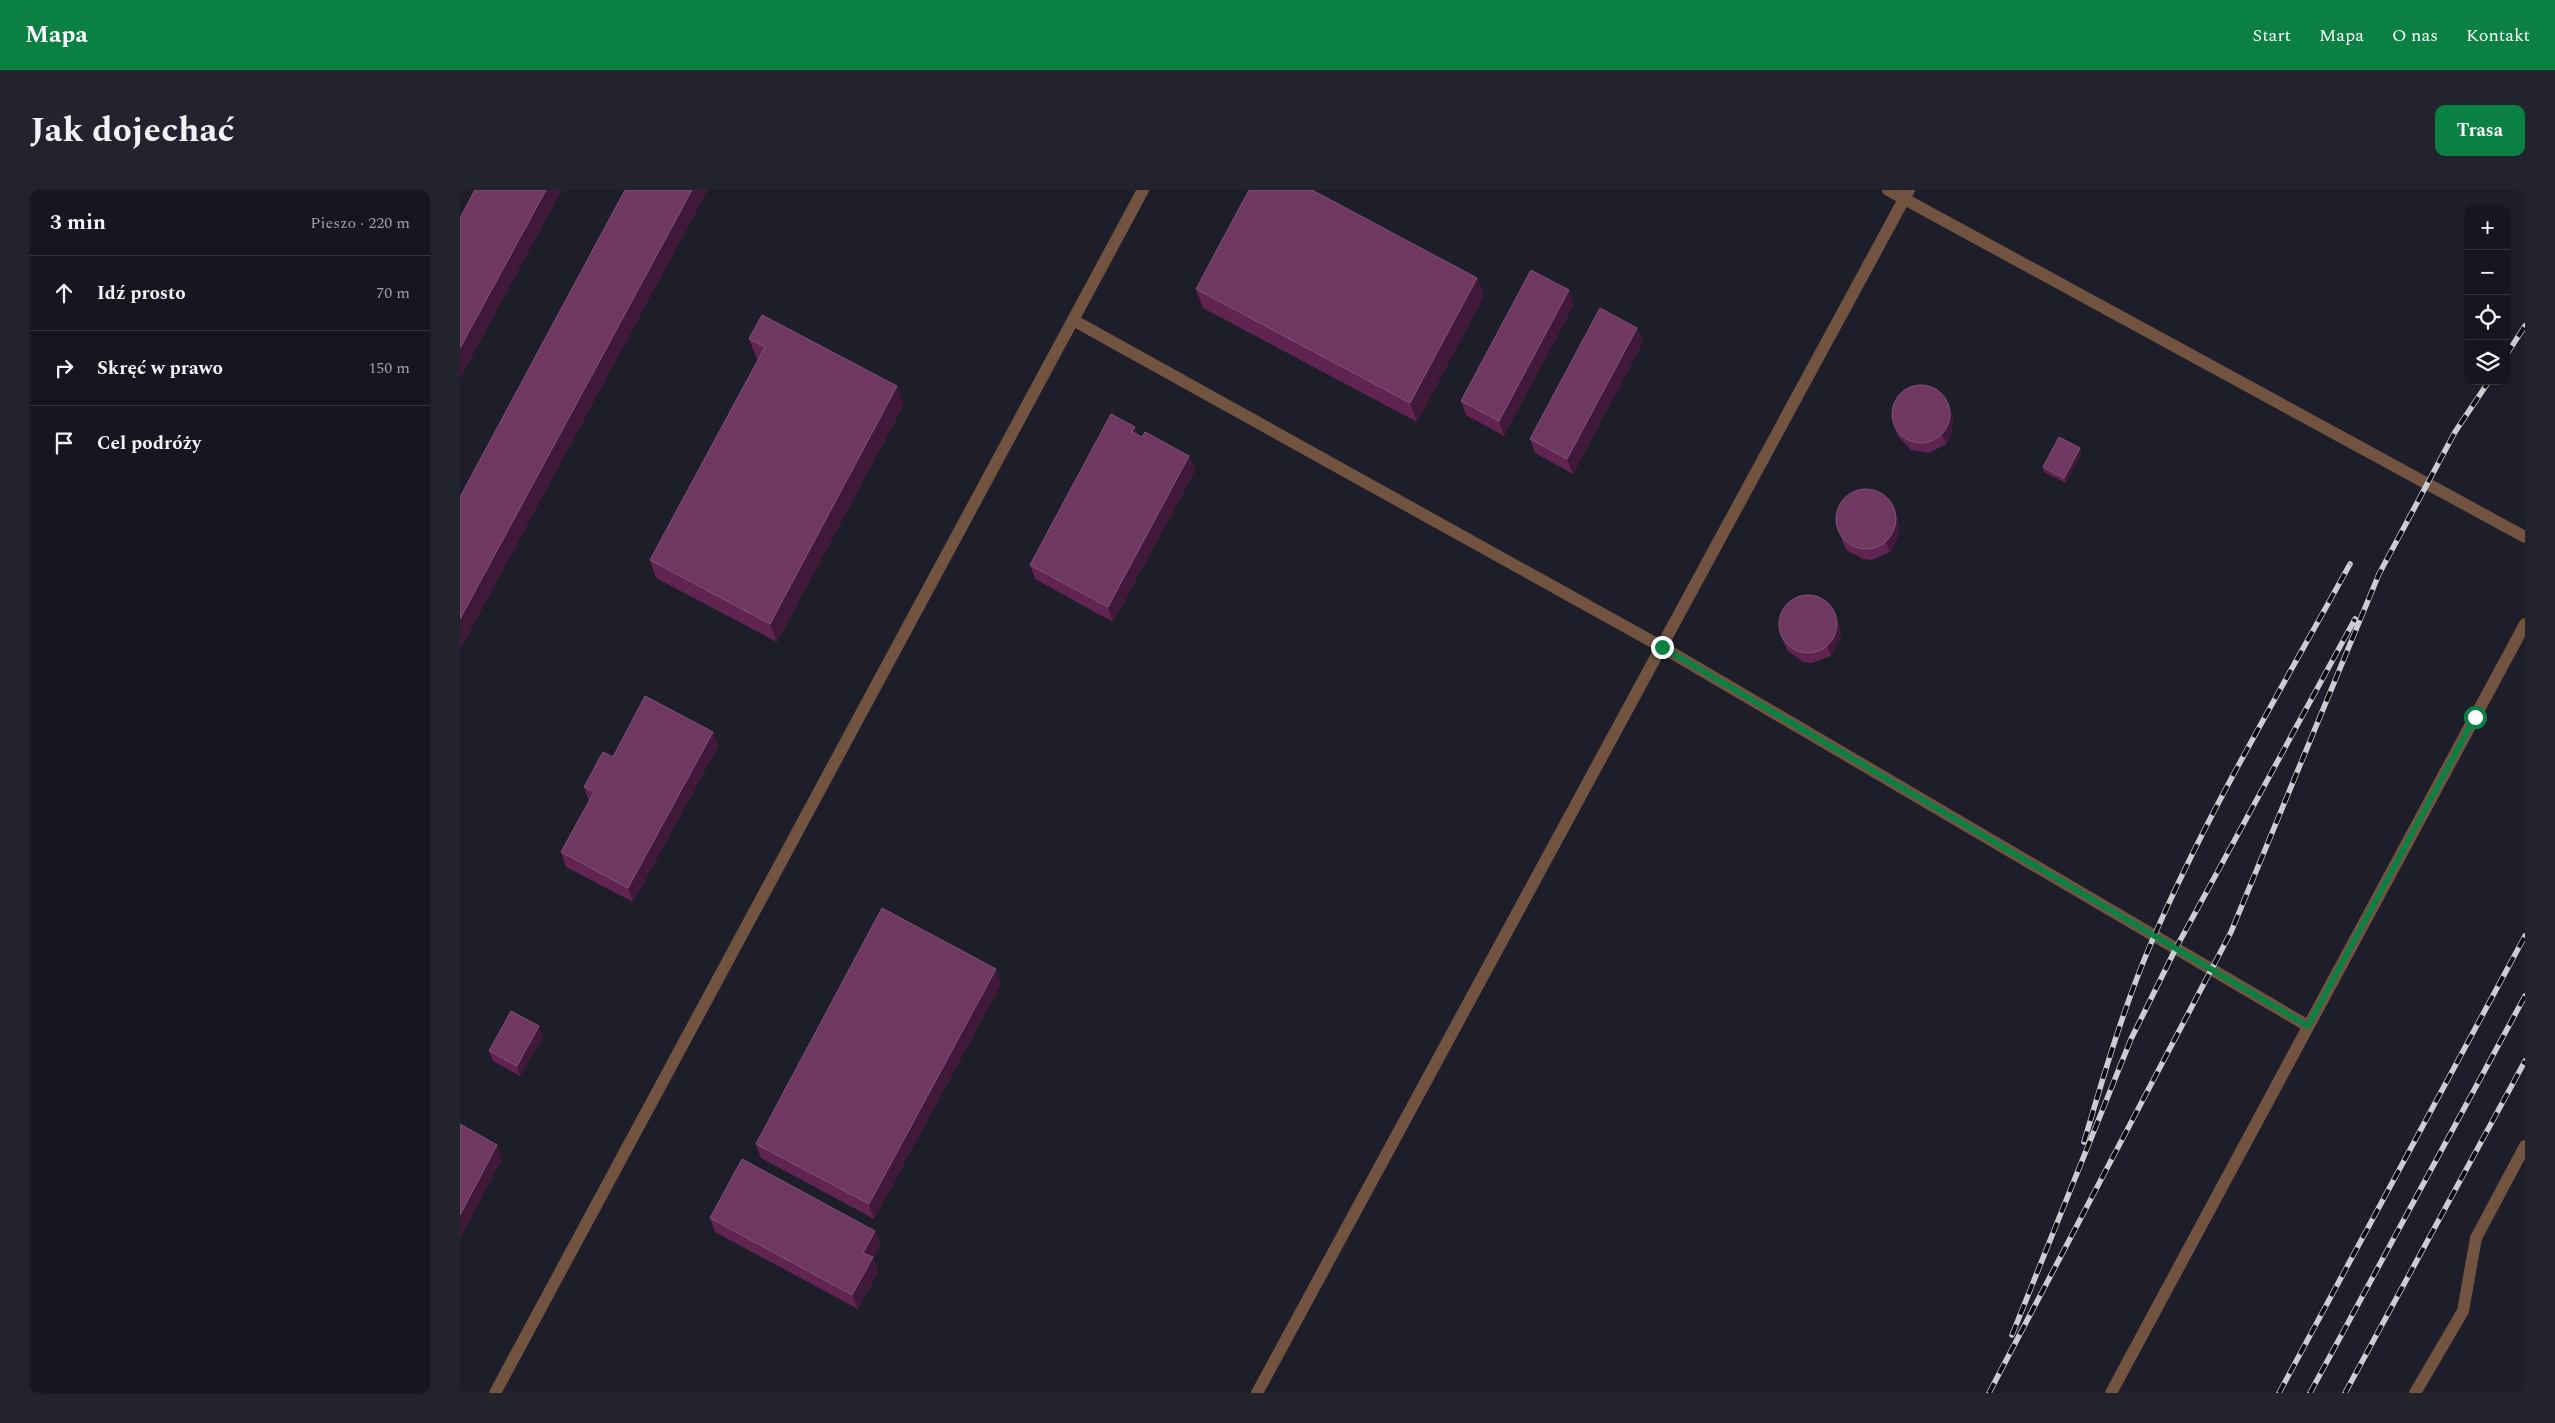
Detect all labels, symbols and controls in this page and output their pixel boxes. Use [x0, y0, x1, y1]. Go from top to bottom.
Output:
text: Mapa [25, 17, 88, 53]
text: Start [2252, 22, 2291, 49]
text: Mapa [2319, 22, 2364, 49]
text: O nas [2392, 22, 2438, 49]
text: Kontakt [2466, 22, 2530, 49]
text: Jak dojechać [30, 104, 234, 157]
button: Trasa [2435, 105, 2525, 156]
map controls [2465, 205, 2510, 385]
button: + [2465, 205, 2510, 250]
text: 3 min [50, 207, 106, 239]
text: Pieszo · 220 m [310, 211, 410, 235]
button: − [2465, 250, 2510, 295]
icon: ahead [50, 279, 78, 307]
text: Idź prosto [97, 279, 186, 308]
text: 70 m [376, 281, 410, 305]
button: locate [2465, 295, 2510, 340]
button: layers [2465, 340, 2510, 385]
icon: right [50, 354, 78, 382]
text: Skręć w prawo [97, 354, 223, 383]
text: 150 m [368, 356, 410, 380]
icon: arrive [50, 429, 78, 457]
text: Cel podróży [97, 429, 201, 458]
route end [1651, 636, 1674, 659]
route start [2464, 706, 2487, 729]

